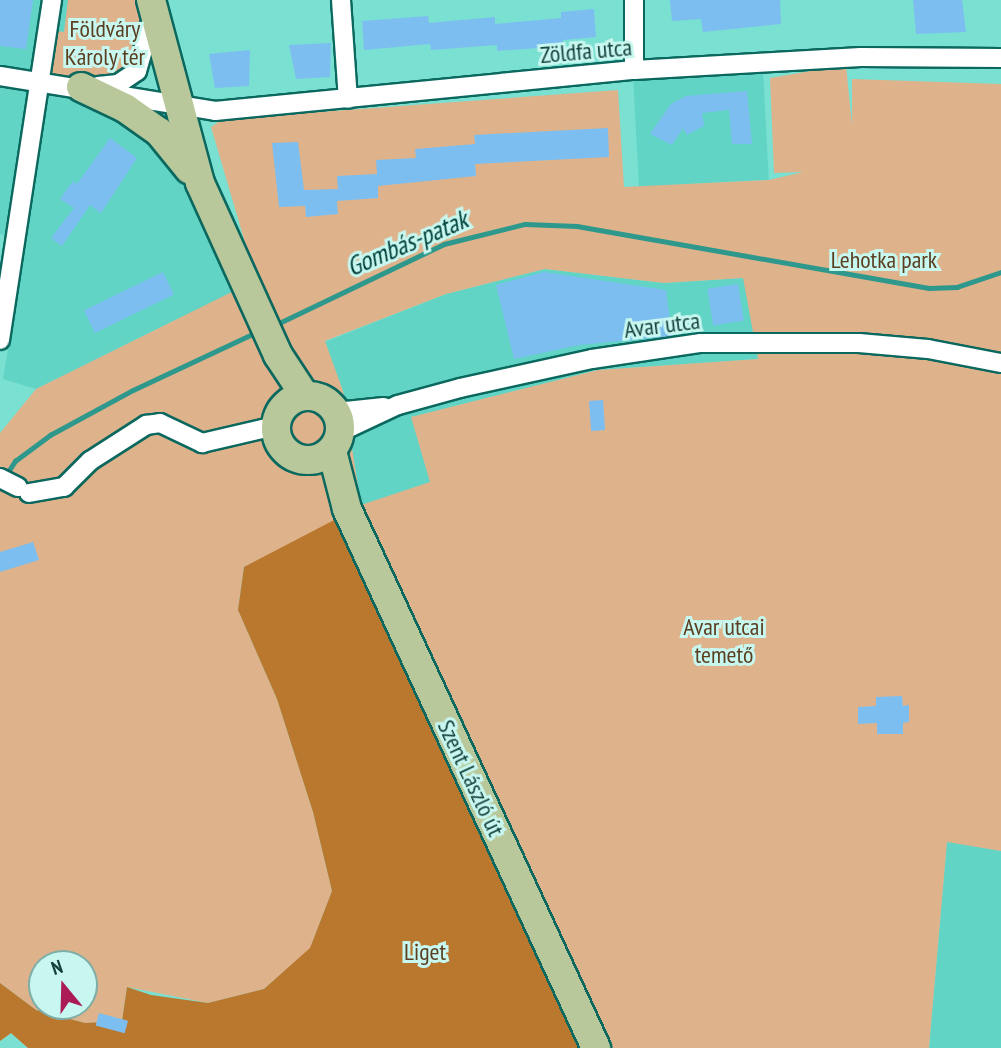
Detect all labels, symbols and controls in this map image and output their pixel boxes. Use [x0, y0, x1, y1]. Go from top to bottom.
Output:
park label: Földváry Károly tér [65, 15, 145, 71]
street label: Zöldfa utca [539, 33, 633, 69]
water label: Gombás-patak [342, 204, 472, 282]
park label: Lehotka park [831, 246, 937, 274]
street label: Avar utca [622, 306, 702, 344]
park label: Avar utcai temető [683, 613, 765, 669]
street label: Szent László út [432, 715, 510, 841]
park label: Liget [404, 938, 446, 966]
north arrow [28, 950, 98, 1020]
text: N [48, 954, 66, 980]

